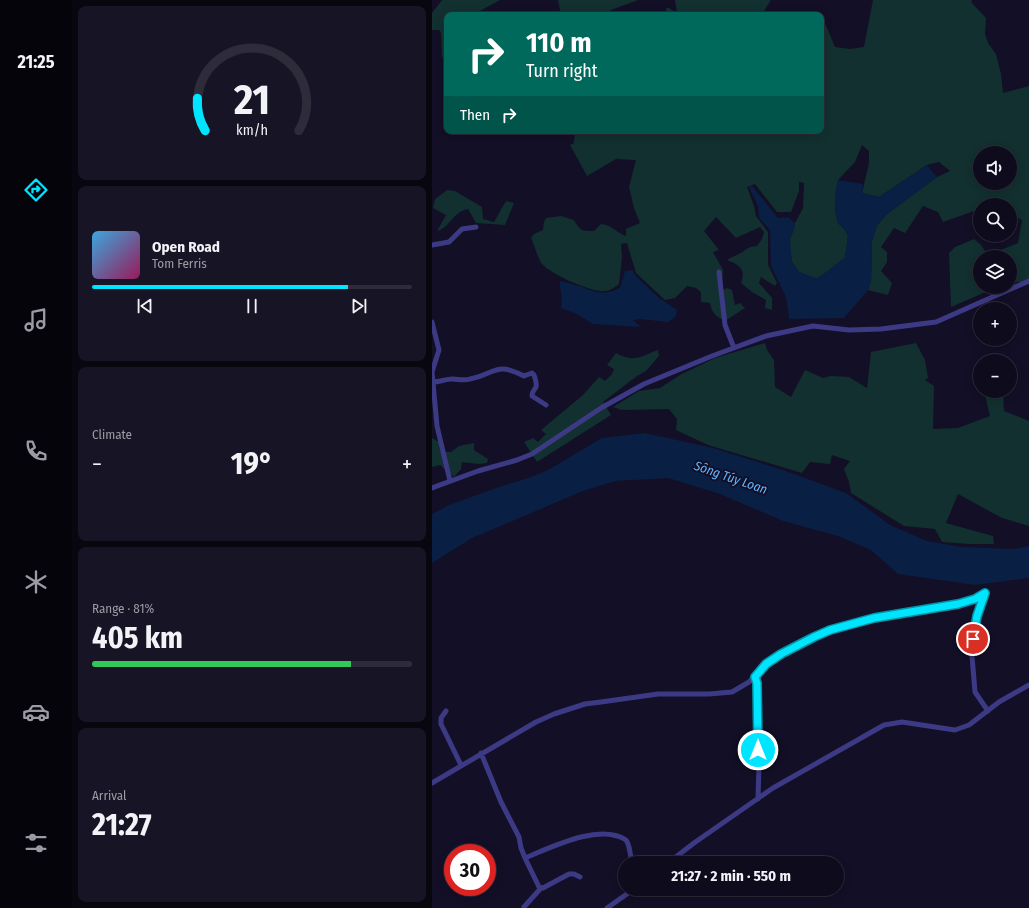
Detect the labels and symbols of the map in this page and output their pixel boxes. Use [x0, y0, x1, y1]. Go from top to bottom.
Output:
water label: Sông Túy Loan [691, 458, 770, 497]
pin [956, 622, 990, 656]
position arrow [737, 729, 779, 771]
speed limit sign: 30 [444, 844, 496, 896]

